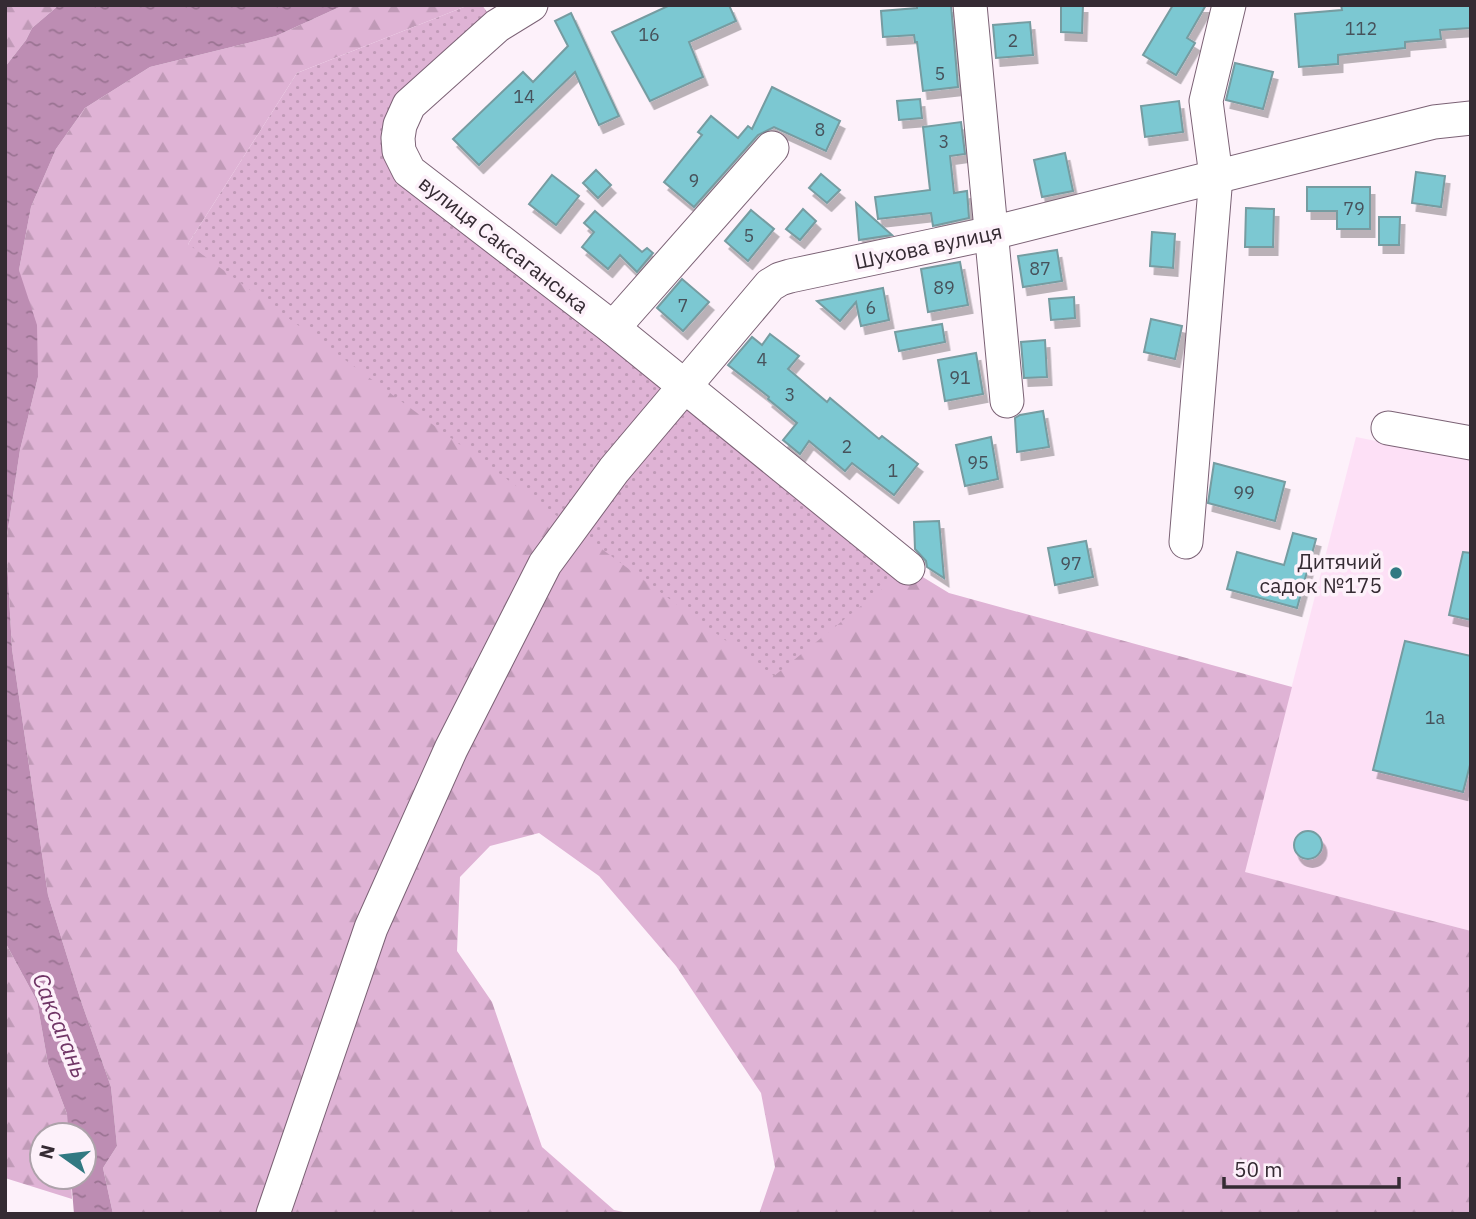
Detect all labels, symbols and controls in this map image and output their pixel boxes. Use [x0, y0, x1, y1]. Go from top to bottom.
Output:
house number: 112 [1345, 17, 1377, 40]
house number: 16 [638, 23, 660, 46]
house number: 2 [1008, 29, 1018, 52]
house number: 5 [935, 62, 945, 85]
house number: 14 [513, 85, 535, 108]
house number: 8 [815, 118, 825, 141]
house number: 3 [939, 130, 949, 153]
street label: вулиця Саксаганська [413, 169, 595, 319]
house number: 9 [689, 169, 699, 192]
house number: 79 [1343, 197, 1365, 220]
street label: Шухова вулиця [852, 217, 1004, 275]
house number: 5 [744, 224, 754, 247]
house number: 87 [1029, 257, 1051, 280]
house number: 89 [933, 276, 955, 299]
house number: 7 [678, 294, 688, 317]
house number: 6 [866, 296, 876, 319]
house number: 4 [757, 348, 768, 371]
house number: 91 [949, 366, 971, 389]
house number: 3 [785, 383, 795, 406]
house number: 2 [842, 435, 852, 458]
house number: 95 [967, 451, 989, 474]
house number: 1 [888, 459, 898, 482]
house number: 99 [1233, 481, 1255, 504]
place label: Дитячий садок №175 [1260, 547, 1382, 599]
house number: 97 [1060, 552, 1082, 575]
marker: Дитячий садок №175 [1388, 565, 1404, 581]
house number: 1а [1425, 706, 1446, 729]
water label: Саксагань [26, 968, 96, 1082]
north arrow [28, 1121, 98, 1191]
text: N [33, 1142, 60, 1161]
scale bar [1224, 1146, 1399, 1190]
text: 50 m [1234, 1155, 1283, 1183]

